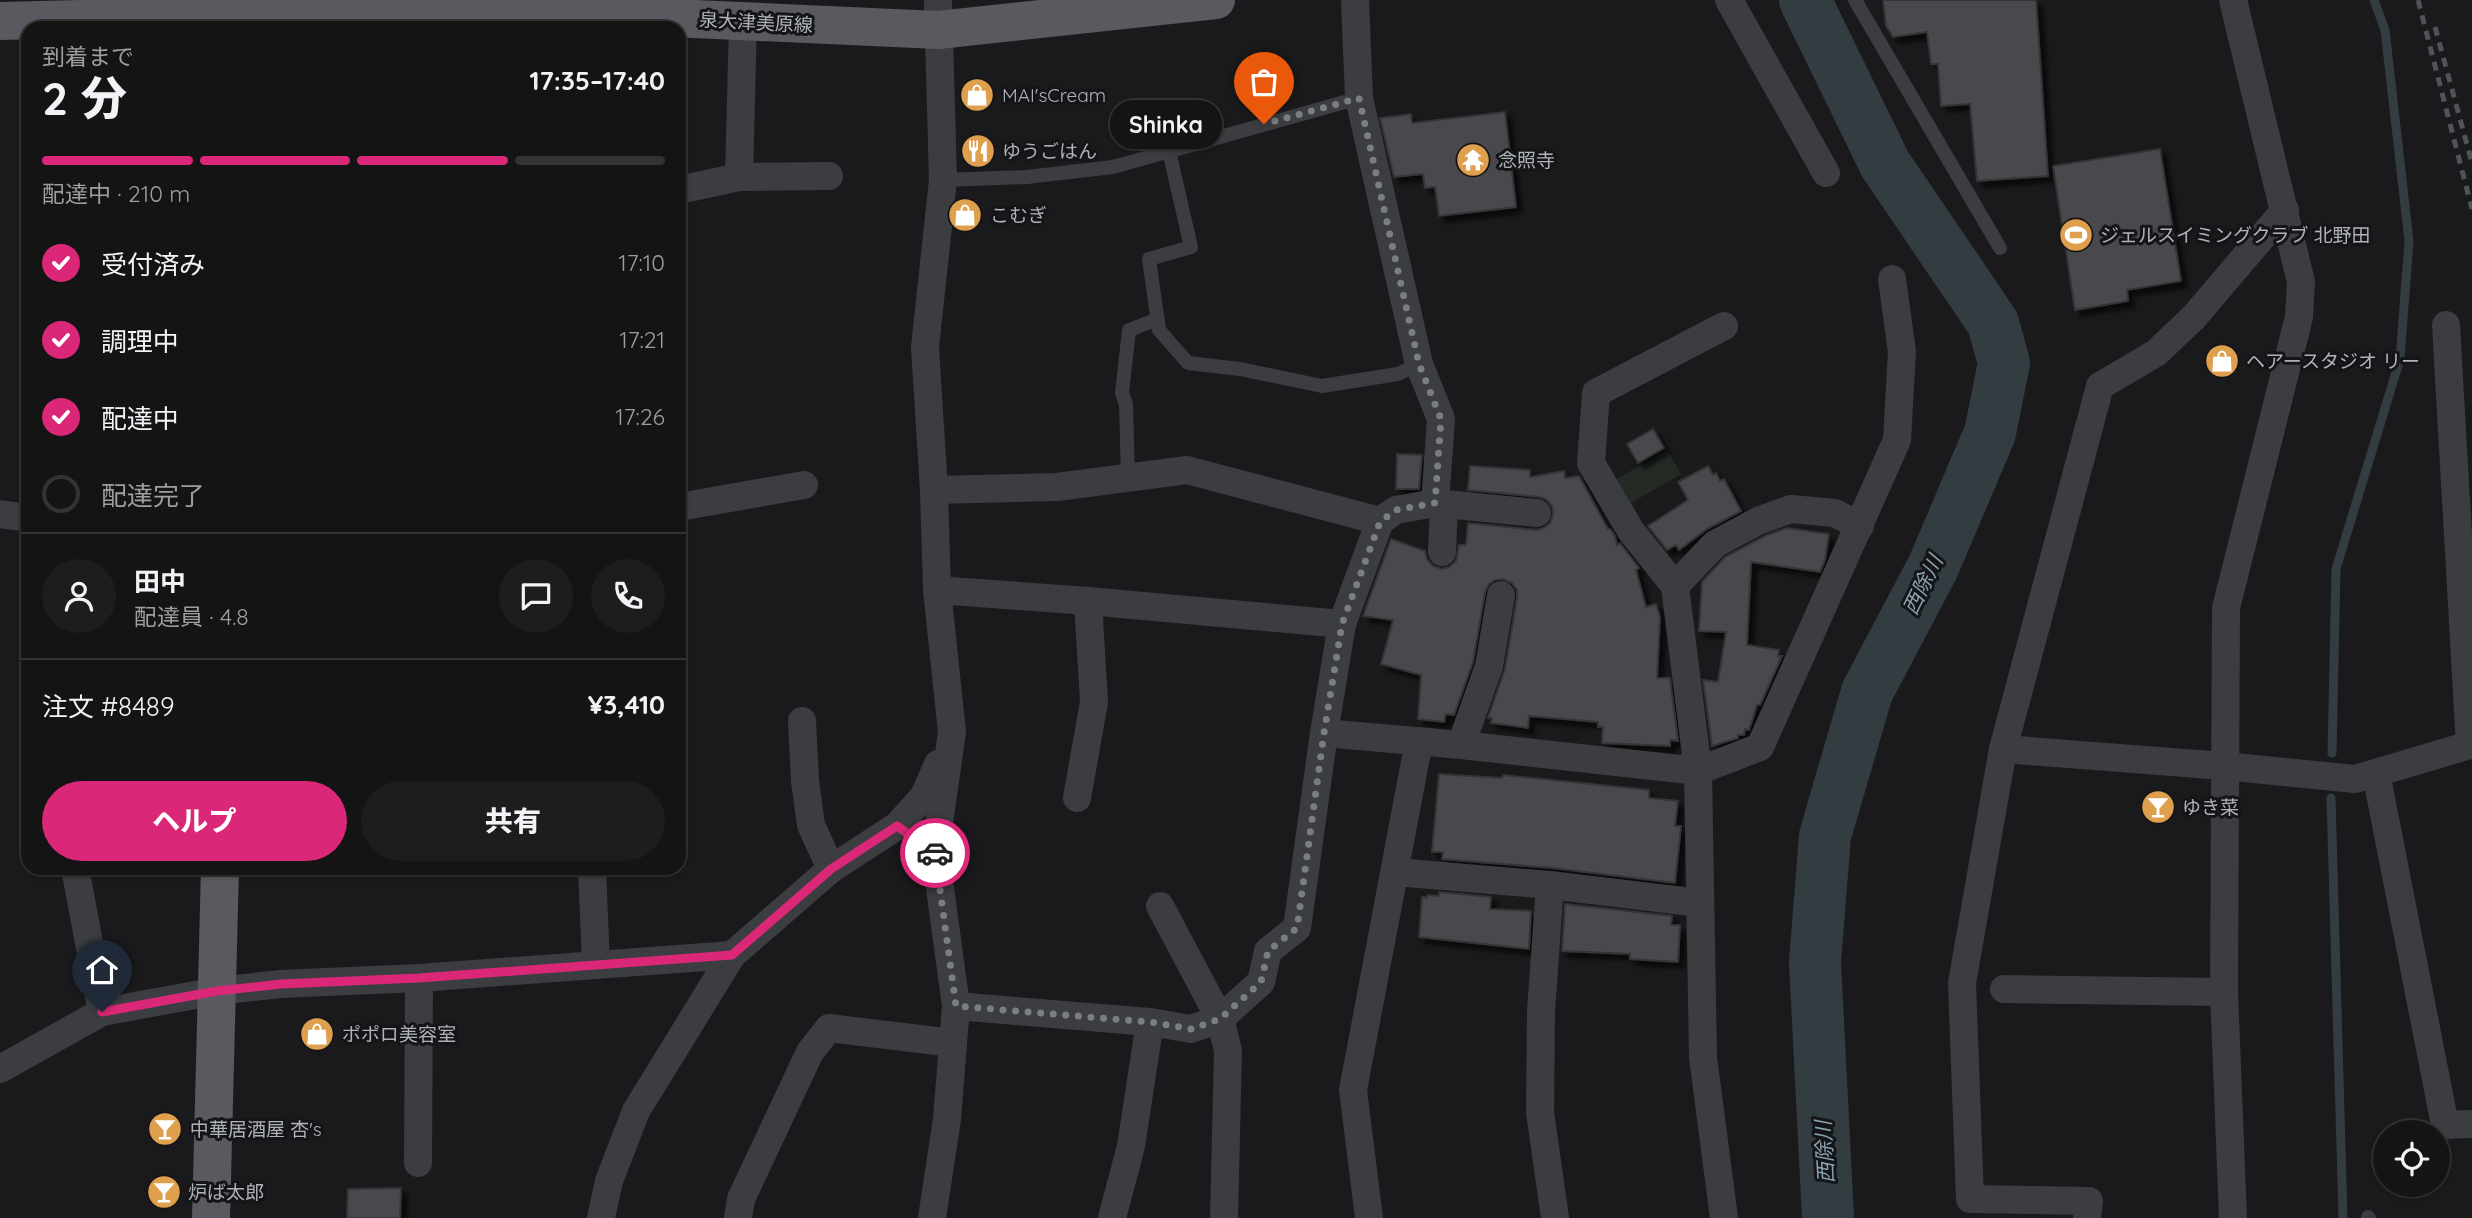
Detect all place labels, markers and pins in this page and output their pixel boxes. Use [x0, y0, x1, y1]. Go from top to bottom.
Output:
pin [1234, 52, 1294, 124]
shop icon: MAI'sCream [958, 76, 996, 114]
place label: MAI'sCream [1002, 83, 1106, 107]
callout: Shinka [1110, 100, 1222, 148]
restaurant icon: ゆうごはん [959, 132, 997, 170]
place label: ゆうごはん [1002, 139, 1097, 163]
temple icon: 念照寺 [1454, 141, 1492, 179]
place label: 念照寺 [1498, 148, 1555, 172]
shop icon: こむぎ [946, 196, 984, 234]
place label: こむぎ [990, 203, 1047, 227]
sports icon: ジェルスイミングクラブ 北野田 [2057, 216, 2095, 254]
place label: ジェルスイミングクラブ 北野田 [2100, 223, 2371, 247]
shop icon: ヘアースタジオ リー [2203, 342, 2241, 380]
place label: ヘアースタジオ リー [2246, 349, 2420, 373]
bar icon: ゆき菜 [2139, 788, 2177, 826]
place label: ゆき菜 [2182, 795, 2239, 819]
pin [72, 940, 132, 1012]
shop icon: ポポロ美容室 [298, 1015, 336, 1053]
place label: ポポロ美容室 [342, 1022, 456, 1046]
bar icon: 中華居酒屋 杏's [146, 1110, 184, 1148]
place label: 中華居酒屋 杏's [190, 1117, 322, 1141]
bar icon: 炉ば太郎 [145, 1173, 183, 1211]
place label: 炉ば太郎 [188, 1180, 264, 1204]

